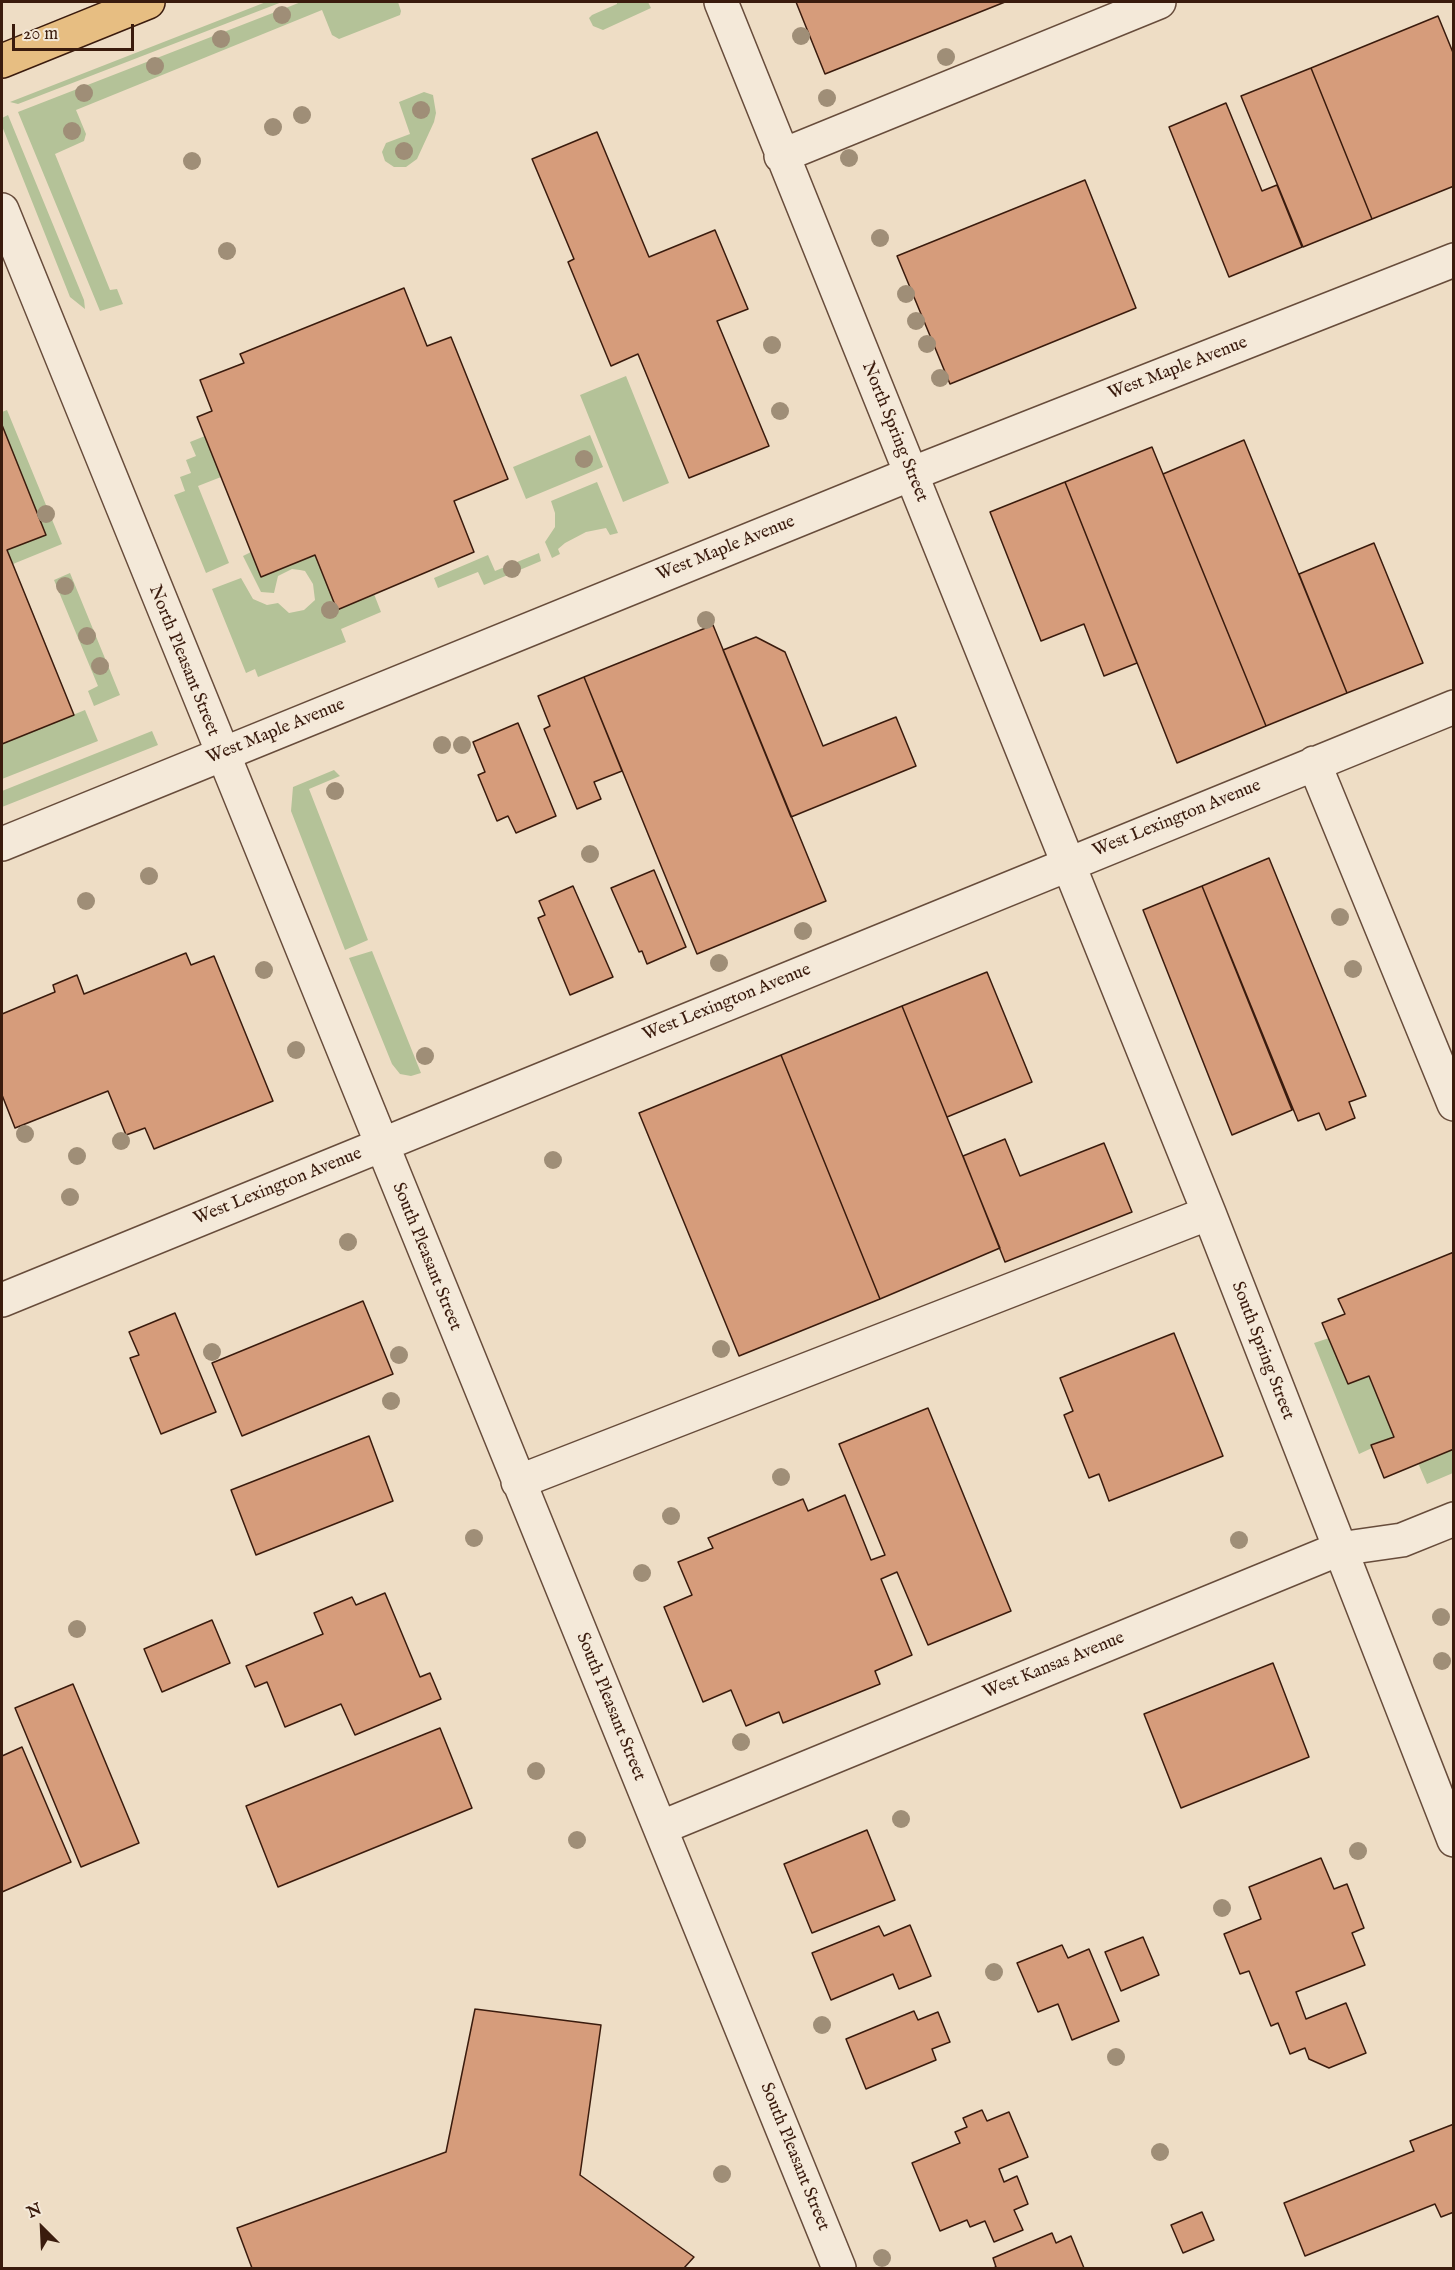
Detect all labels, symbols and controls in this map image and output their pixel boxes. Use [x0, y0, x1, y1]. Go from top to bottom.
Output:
scale bar [15, 12, 136, 50]
text: 20 m [23, 23, 58, 46]
street label: West Maple Avenue [1105, 333, 1251, 405]
street label: North Spring Street [856, 359, 932, 505]
street label: West Maple Avenue [654, 511, 798, 587]
street label: North Pleasant Street [143, 582, 223, 740]
street label: West Maple Avenue [204, 694, 348, 770]
street label: West Lexington Avenue [1090, 775, 1264, 863]
street label: West Lexington Avenue [640, 959, 814, 1047]
street label: West Lexington Avenue [191, 1143, 365, 1231]
street label: South Pleasant Street [386, 1180, 466, 1334]
street label: South Spring Street [1226, 1279, 1298, 1423]
street label: West Kansas Avenue [980, 1628, 1128, 1704]
street label: South Pleasant Street [570, 1630, 650, 1784]
street label: South Pleasant Street [754, 2080, 834, 2234]
north arrow [12, 2198, 72, 2258]
text: N [24, 2200, 45, 2224]

